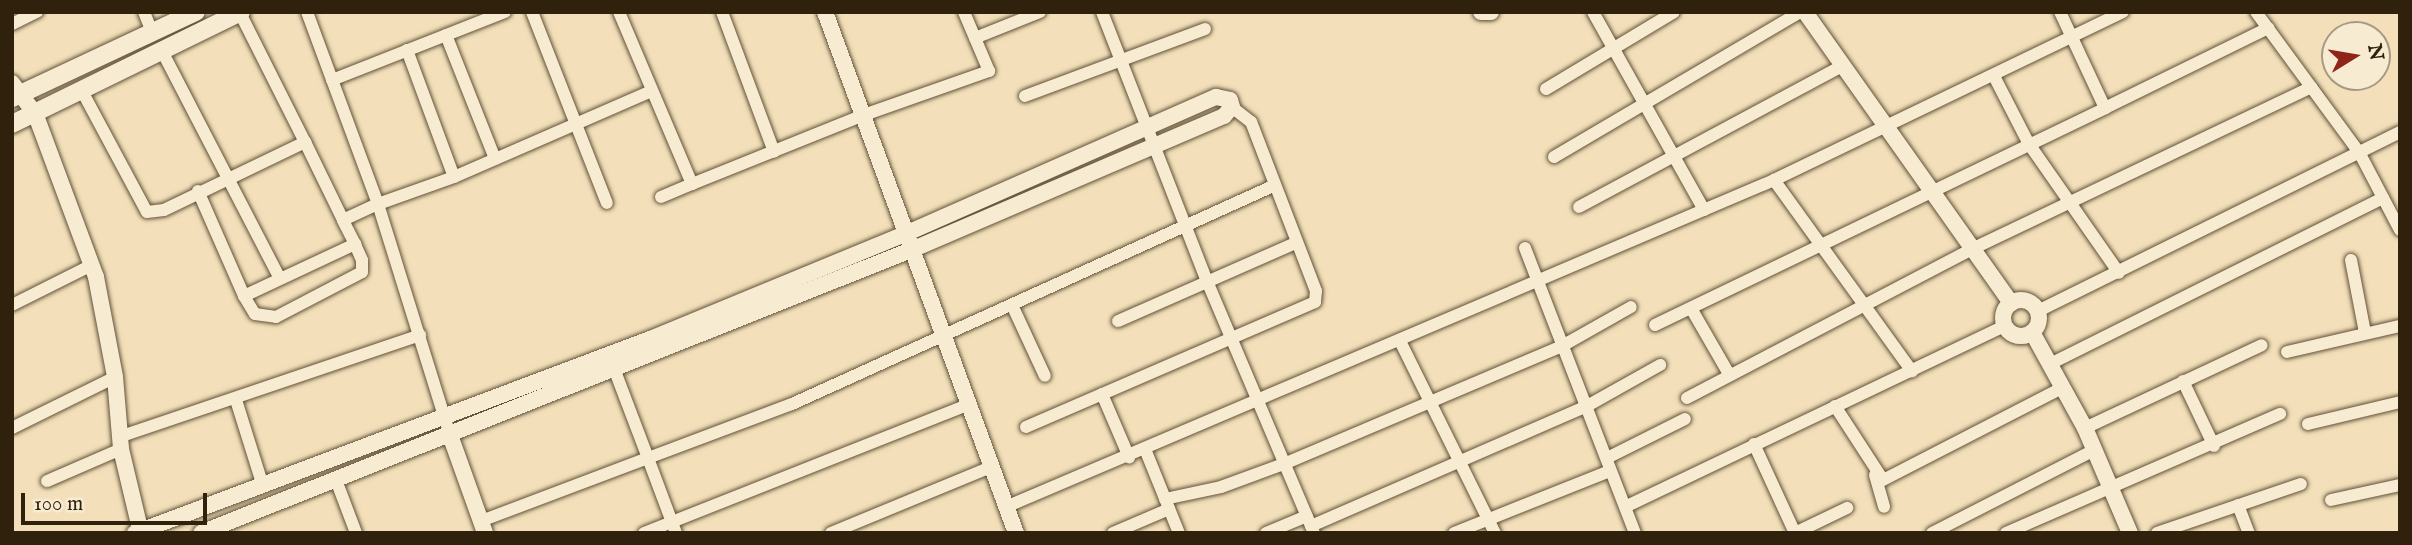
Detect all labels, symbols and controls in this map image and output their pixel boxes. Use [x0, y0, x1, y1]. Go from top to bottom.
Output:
north arrow [2321, 21, 2391, 91]
text: N [2361, 42, 2388, 63]
scale bar [24, 478, 210, 522]
text: 100 m [34, 491, 83, 518]

